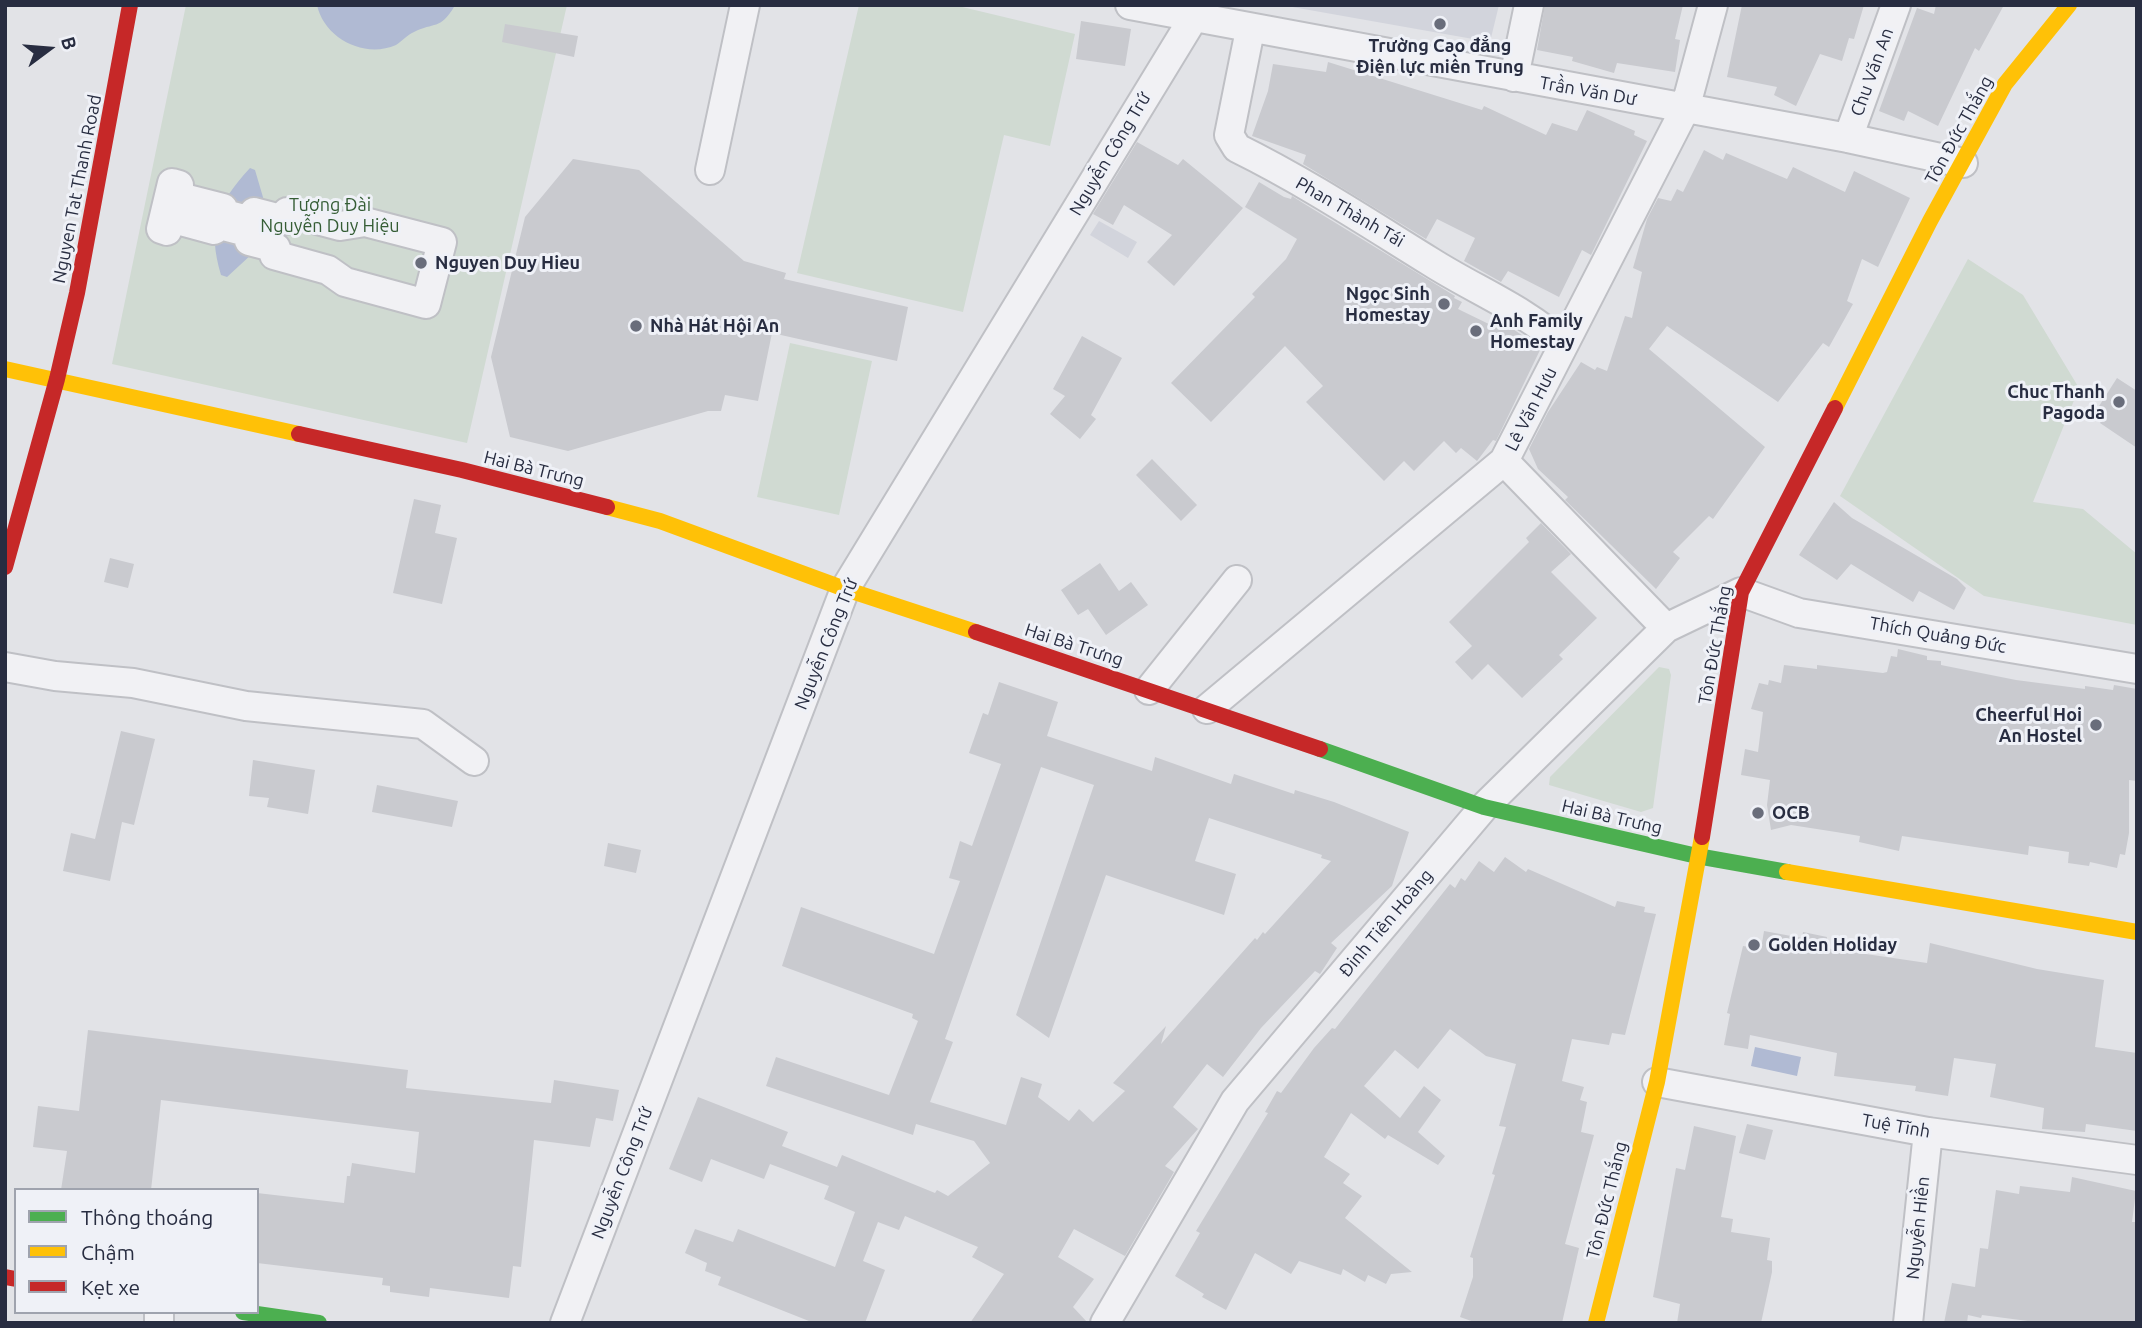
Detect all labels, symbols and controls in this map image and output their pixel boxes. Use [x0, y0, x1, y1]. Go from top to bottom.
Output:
north arrow [14, 14, 84, 84]
marker: Trường Cao đẳng Điện lực miền Trung [1432, 16, 1448, 32]
street label: Chu Văn An [1846, 25, 1898, 119]
text: B [57, 34, 81, 52]
place label: Trường Cao đẳng Điện lực miền Trung [1356, 35, 1524, 78]
street label: Trần Văn Dư [1538, 72, 1638, 110]
street label: Tôn Đức Thắng [1920, 72, 1998, 188]
street label: Nguyễn Công Trứ [1065, 89, 1155, 219]
street label: Nguyen Tat Thanh Road [48, 93, 106, 285]
street label: Phan Thành Tái [1292, 172, 1408, 252]
park label: Tượng Đài Nguyễn Duy Hiệu [260, 194, 400, 236]
place label: Nguyen Duy Hieu [435, 252, 580, 274]
marker: Nguyen Duy Hieu [413, 255, 429, 271]
place label: Ngọc Sinh Homestay [1345, 283, 1430, 326]
marker: Ngọc Sinh Homestay [1436, 296, 1452, 312]
place label: Anh Family Homestay [1490, 310, 1583, 352]
place label: Nhà Hát Hội An [650, 315, 779, 337]
marker: Nhà Hát Hội An [628, 318, 644, 334]
marker: Anh Family Homestay [1468, 323, 1484, 339]
street label: Lê Văn Hưu [1501, 363, 1561, 455]
place label: Chuc Thanh Pagoda [2007, 381, 2105, 424]
marker: Chuc Thanh Pagoda [2111, 394, 2127, 410]
street label: Hai Bà Trưng [482, 446, 586, 492]
street label: Nguyễn Công Trứ [790, 575, 862, 713]
street label: Tôn Đức Thắng [1694, 584, 1736, 706]
street label: Thích Quảng Đức [1868, 612, 2008, 658]
street label: Hai Bà Trưng [1022, 619, 1126, 671]
place label: Cheerful Hoi An Hostel [1975, 704, 2082, 746]
marker: Cheerful Hoi An Hostel [2088, 717, 2104, 733]
street label: Hai Bà Trưng [1560, 795, 1664, 839]
place label: OCB [1772, 802, 1810, 824]
marker: OCB [1750, 805, 1766, 821]
street label: Đinh Tiên Hoàng [1335, 865, 1437, 981]
place label: Golden Holiday [1768, 934, 1897, 956]
marker: Golden Holiday [1746, 937, 1762, 953]
street label: Nguyễn Công Trứ [587, 1104, 657, 1242]
street label: Tuệ Tĩnh [1860, 1109, 1932, 1143]
street label: Tôn Đức Thắng [1582, 1139, 1632, 1261]
street label: Nguyễn Hiền [1902, 1175, 1934, 1281]
legend [14, 1188, 259, 1314]
text: Thông thoáng [81, 1205, 213, 1229]
text: Chậm [81, 1240, 135, 1264]
text: Kẹt xe [81, 1275, 140, 1299]

